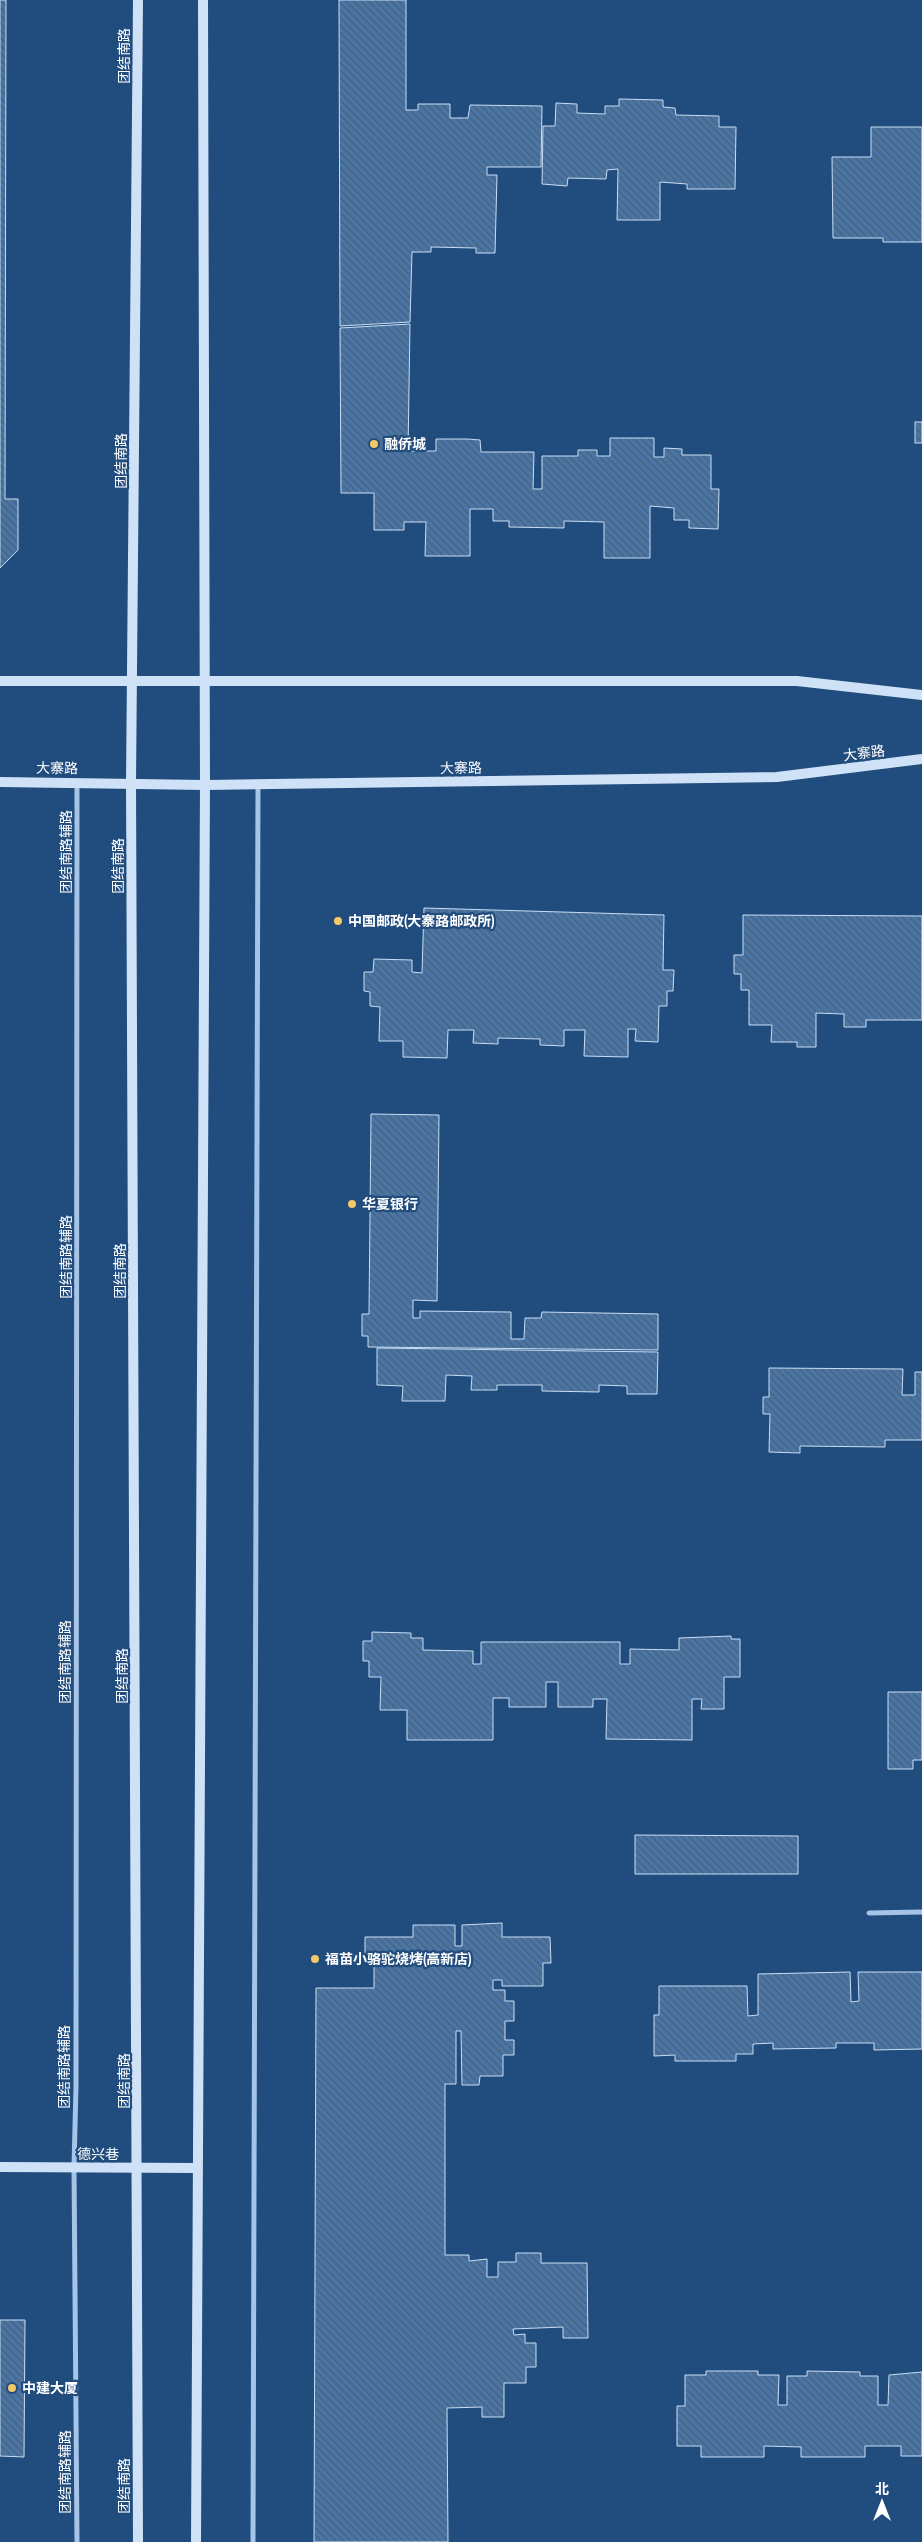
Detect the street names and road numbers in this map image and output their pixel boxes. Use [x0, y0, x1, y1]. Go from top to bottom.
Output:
street label: 团结南路 [116, 28, 132, 84]
street label: 团结南路 [113, 433, 129, 489]
street label: 大寨路 [842, 743, 886, 763]
street label: 大寨路 [36, 760, 78, 776]
street label: 大寨路 [440, 760, 482, 776]
street label: 团结南路辅路 [58, 810, 74, 894]
street label: 团结南路 [110, 838, 126, 894]
street label: 团结南路辅路 [58, 1215, 74, 1299]
street label: 团结南路 [112, 1243, 128, 1299]
street label: 团结南路辅路 [57, 1620, 73, 1704]
street label: 团结南路 [114, 1648, 130, 1704]
street label: 团结南路辅路 [56, 2025, 72, 2109]
street label: 团结南路 [116, 2053, 132, 2109]
street label: 德兴巷 [77, 2146, 119, 2162]
street label: 团结南路辅路 [57, 2430, 73, 2514]
street label: 团结南路 [116, 2458, 132, 2514]

